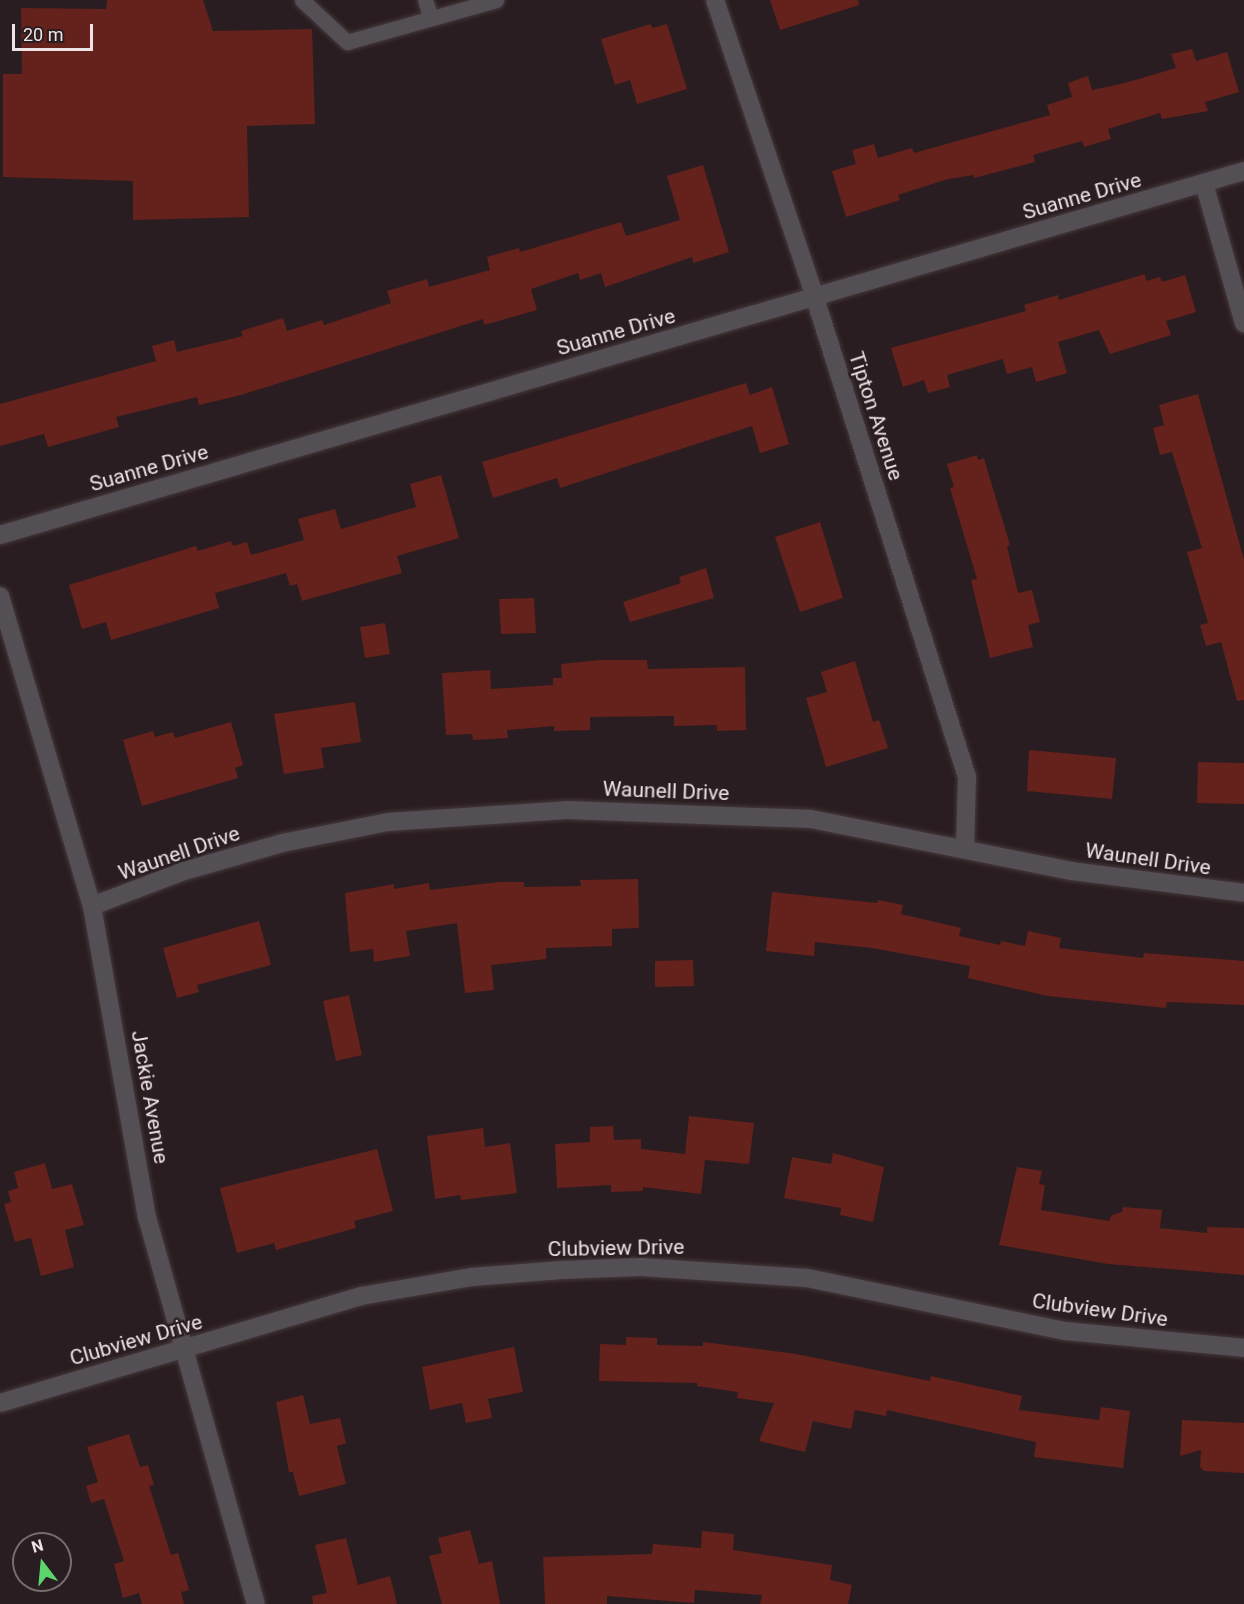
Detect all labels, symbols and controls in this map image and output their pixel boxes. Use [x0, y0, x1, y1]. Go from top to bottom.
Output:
scale bar [15, 12, 96, 50]
text: 20 m [23, 24, 63, 45]
street label: Suanne Drive [1020, 167, 1144, 225]
street label: Suanne Drive [554, 303, 678, 361]
street label: Tipton Avenue [843, 349, 909, 483]
street label: Suanne Drive [87, 439, 211, 497]
street label: Waunell Drive [602, 776, 730, 806]
street label: Waunell Drive [115, 820, 243, 886]
street label: Waunell Drive [1084, 838, 1212, 880]
street label: Jackie Avenue [126, 1028, 174, 1166]
street label: Clubview Drive [547, 1234, 685, 1262]
street label: Clubview Drive [1031, 1288, 1169, 1332]
street label: Clubview Drive [67, 1309, 205, 1371]
north arrow [12, 1532, 72, 1592]
text: N [29, 1535, 45, 1557]

